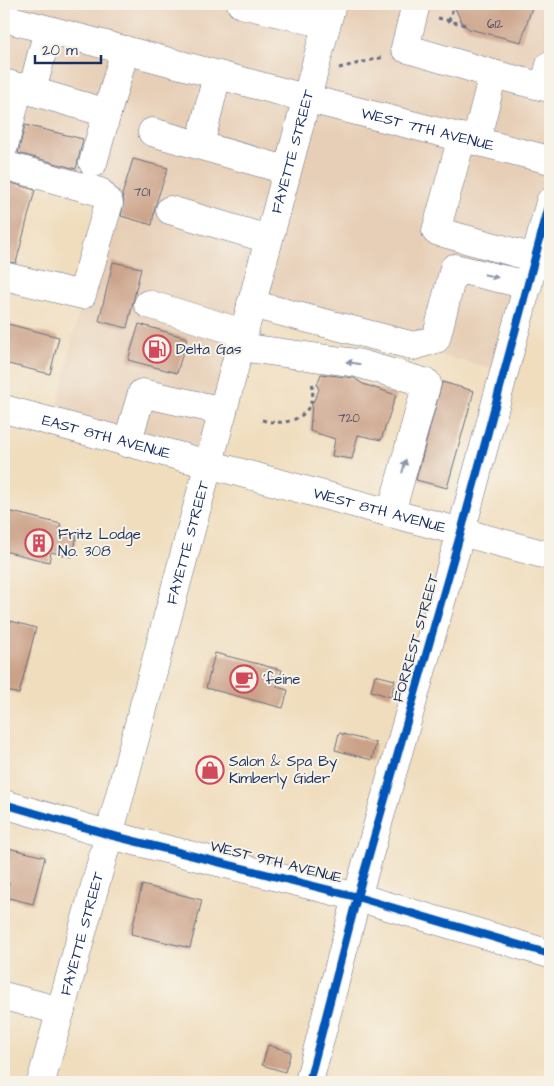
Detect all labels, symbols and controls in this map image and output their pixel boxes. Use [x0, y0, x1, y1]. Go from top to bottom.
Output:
house number: 612 [487, 16, 503, 33]
scale bar [35, 32, 101, 64]
text: 20 m [42, 40, 78, 61]
street label: FAYETTE STREET [266, 87, 319, 216]
street label: WEST 7TH AVENUE [359, 102, 496, 156]
house number: 701 [134, 184, 151, 201]
one-way arrow [483, 272, 499, 280]
fuel station icon: Delta Gas [142, 334, 172, 364]
place label: Delta Gas [176, 339, 242, 360]
one-way arrow [345, 359, 361, 367]
street label: EAST 8TH AVENUE [40, 409, 173, 464]
house number: 720 [338, 410, 360, 427]
one-way arrow [400, 459, 408, 474]
street label: FAYETTE STREET [161, 478, 214, 607]
street label: WEST 8TH AVENUE [311, 482, 449, 538]
place label: Fritz Lodge No. 308 [58, 524, 141, 562]
building icon: Fritz Lodge No. 308 [24, 528, 54, 558]
street label: FORREST STREET [388, 571, 445, 705]
cafe icon: 'feine [229, 664, 259, 694]
place label: 'feine [263, 669, 300, 690]
place label: Salon & Spa By Kimberly Gider [229, 751, 337, 790]
shop icon: Salon & Spa By Kimberly Gider [195, 755, 225, 785]
street label: WEST 9TH AVENUE [208, 835, 344, 889]
street label: FAYETTE STREET [55, 869, 109, 998]

